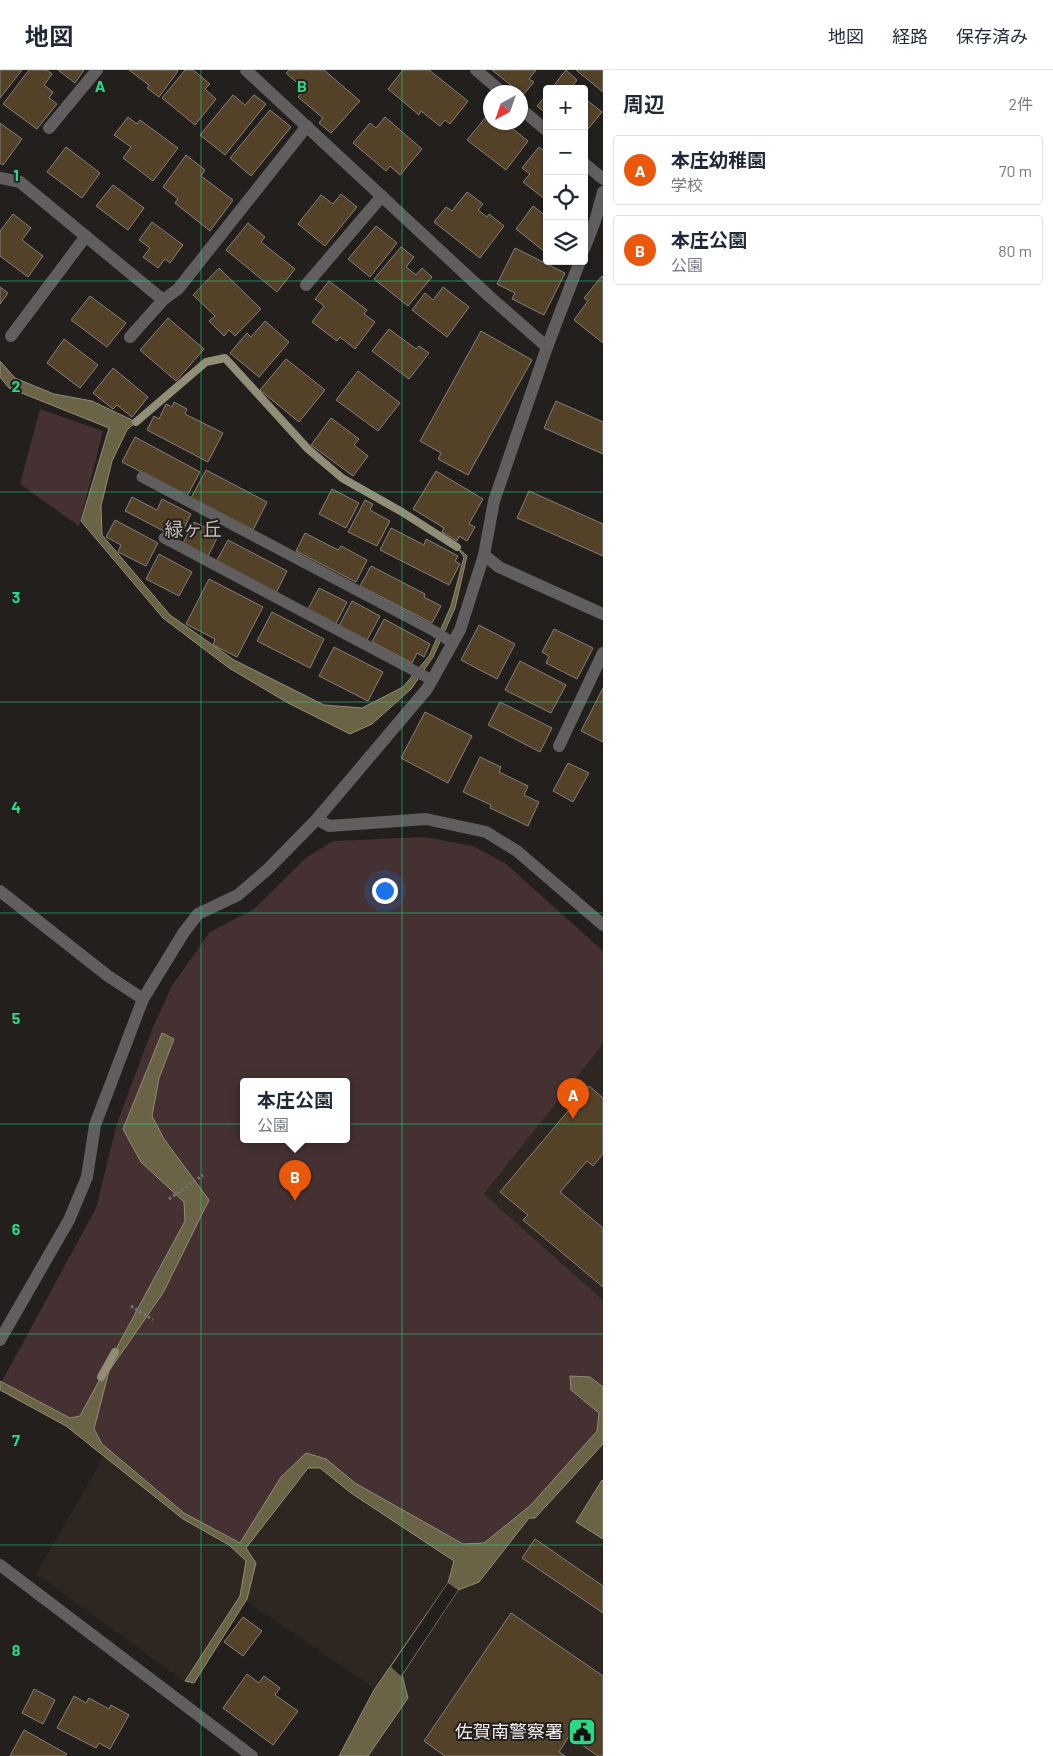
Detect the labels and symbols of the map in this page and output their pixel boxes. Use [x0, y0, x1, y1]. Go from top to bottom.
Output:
text: A [95, 76, 106, 95]
text: B [297, 76, 307, 95]
north arrow [483, 85, 528, 130]
text: 1 [13, 165, 19, 184]
text: 2 [12, 376, 21, 395]
district label: 緑ヶ丘 [164, 517, 222, 540]
text: 3 [12, 587, 20, 606]
text: 4 [11, 797, 21, 816]
your location [372, 878, 398, 904]
text: 5 [12, 1008, 21, 1027]
pin: A [557, 1078, 589, 1119]
pin: B [279, 1160, 311, 1201]
text: 6 [12, 1219, 21, 1238]
text: 7 [12, 1430, 20, 1449]
text: 8 [12, 1640, 21, 1659]
public building icon: 佐賀南警察署 [567, 1717, 597, 1747]
place label: 佐賀南警察署 [455, 1720, 563, 1742]

